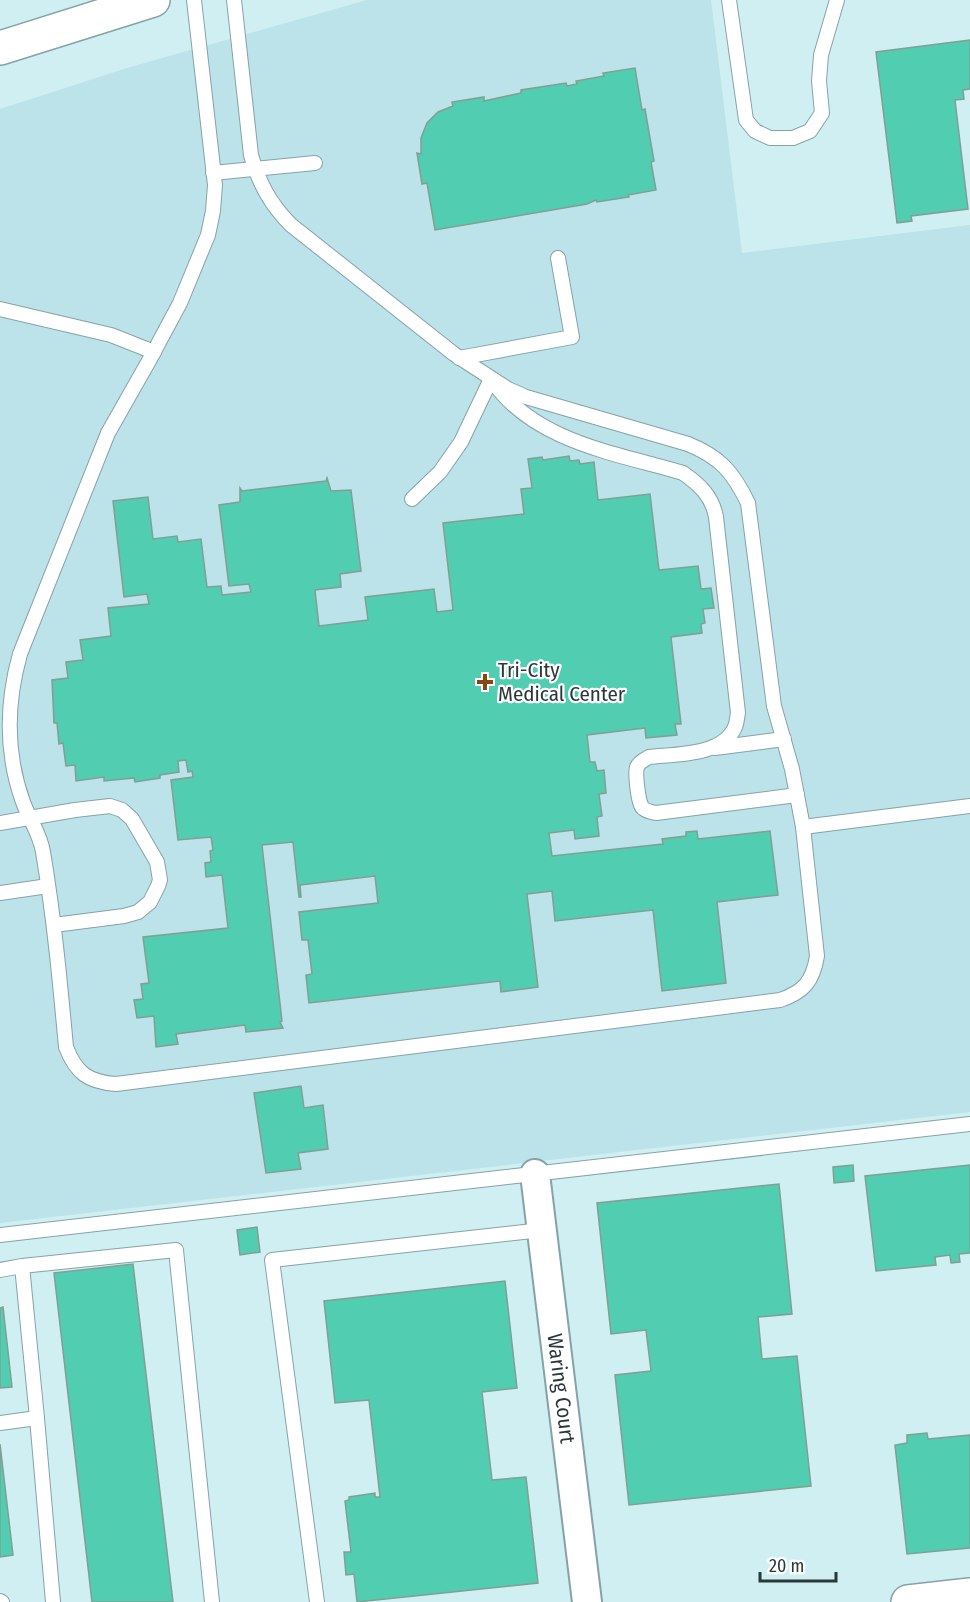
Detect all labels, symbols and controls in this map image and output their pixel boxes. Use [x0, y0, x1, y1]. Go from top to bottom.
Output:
place label: Tri-City Medical Center [498, 657, 626, 707]
marker: Tri-City Medical Center [476, 673, 494, 691]
street label: Waring Court [541, 1332, 581, 1445]
scale bar [760, 1545, 836, 1583]
text: 20 m [769, 1555, 804, 1577]

